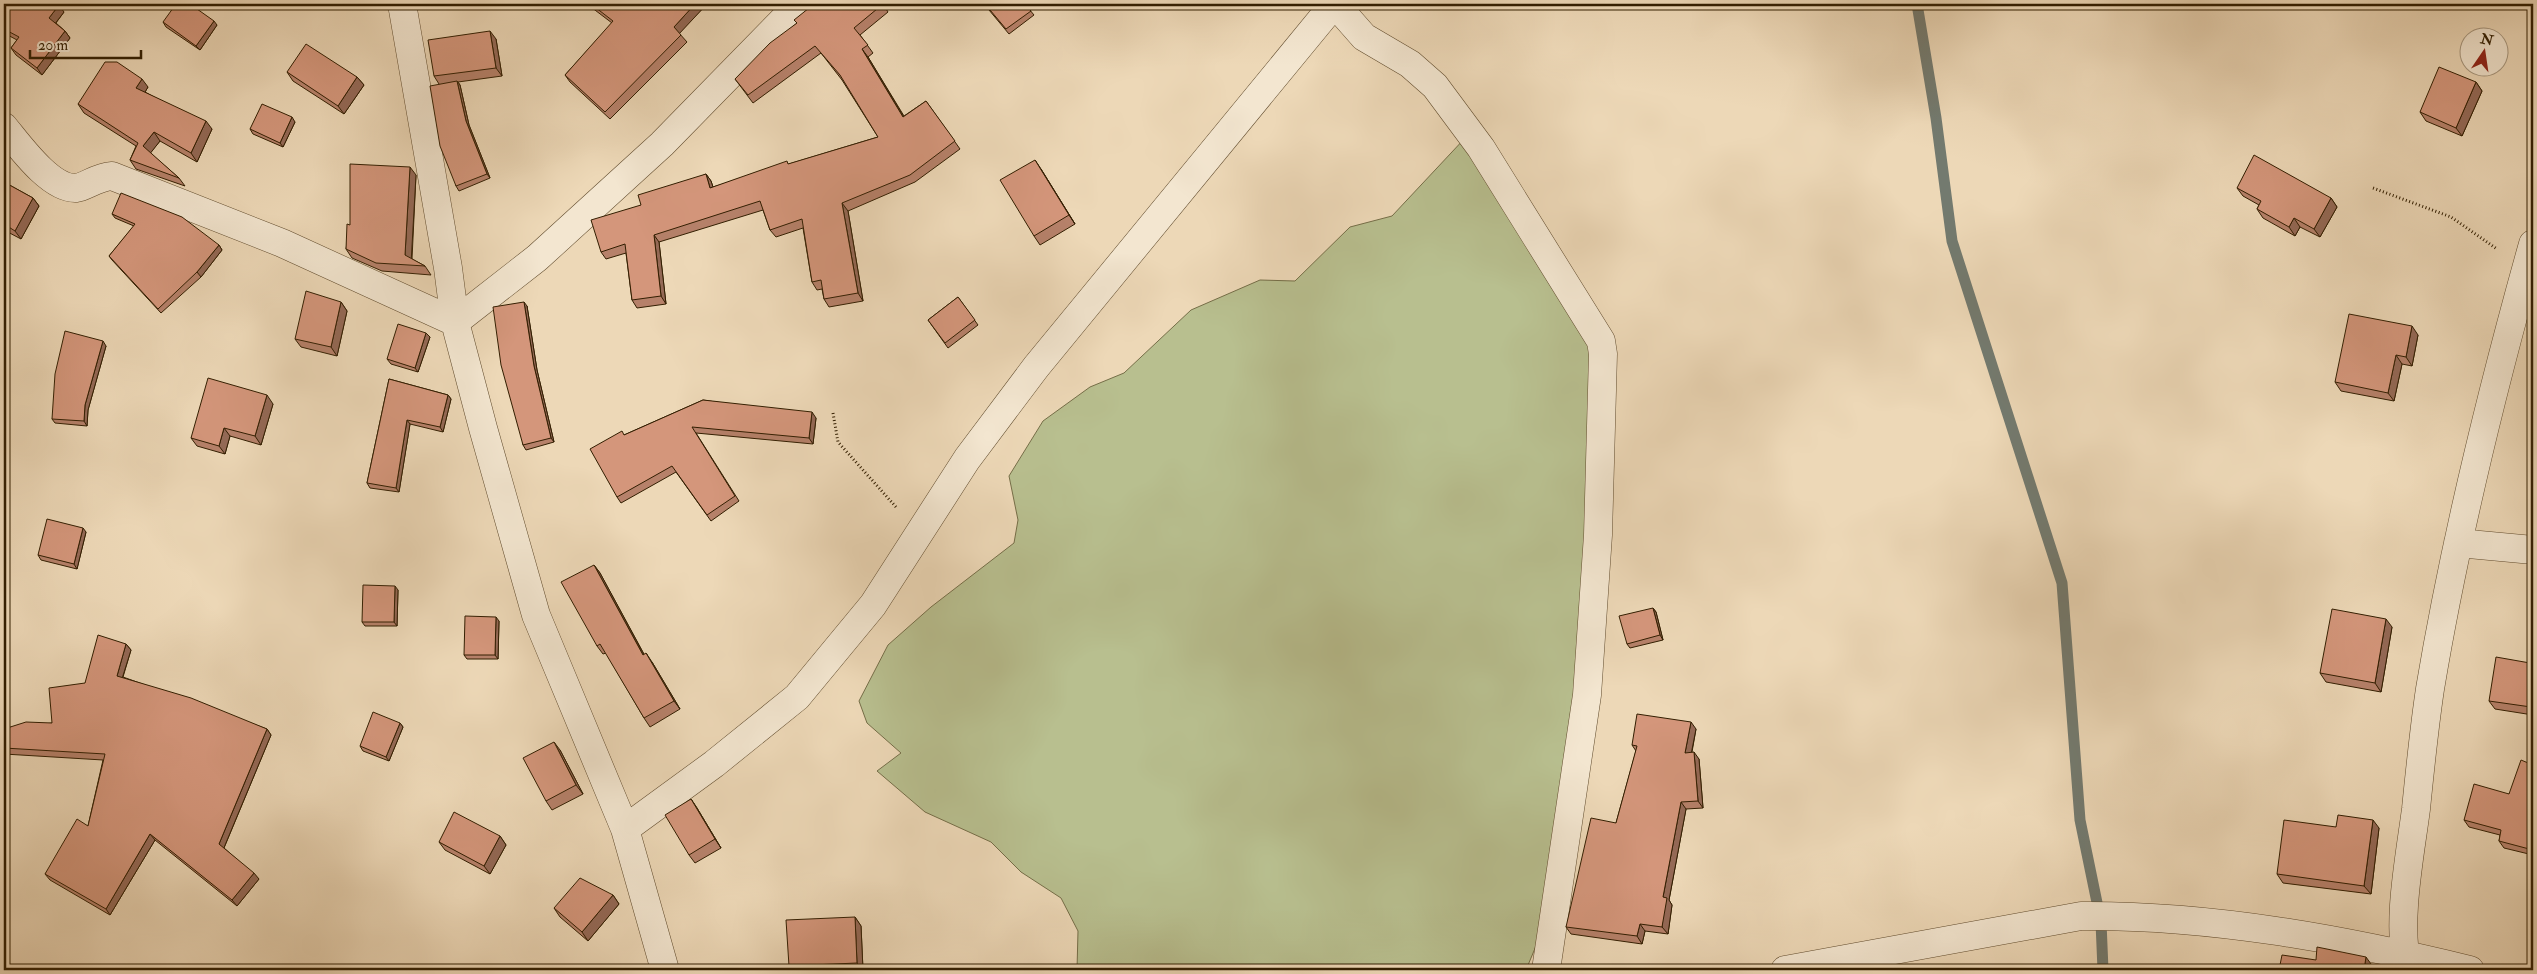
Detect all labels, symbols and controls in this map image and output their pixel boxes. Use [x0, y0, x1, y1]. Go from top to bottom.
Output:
scale bar [30, 28, 141, 60]
north arrow [2460, 28, 2510, 78]
text: N [2478, 30, 2495, 50]
text: 20 m [38, 36, 68, 55]

